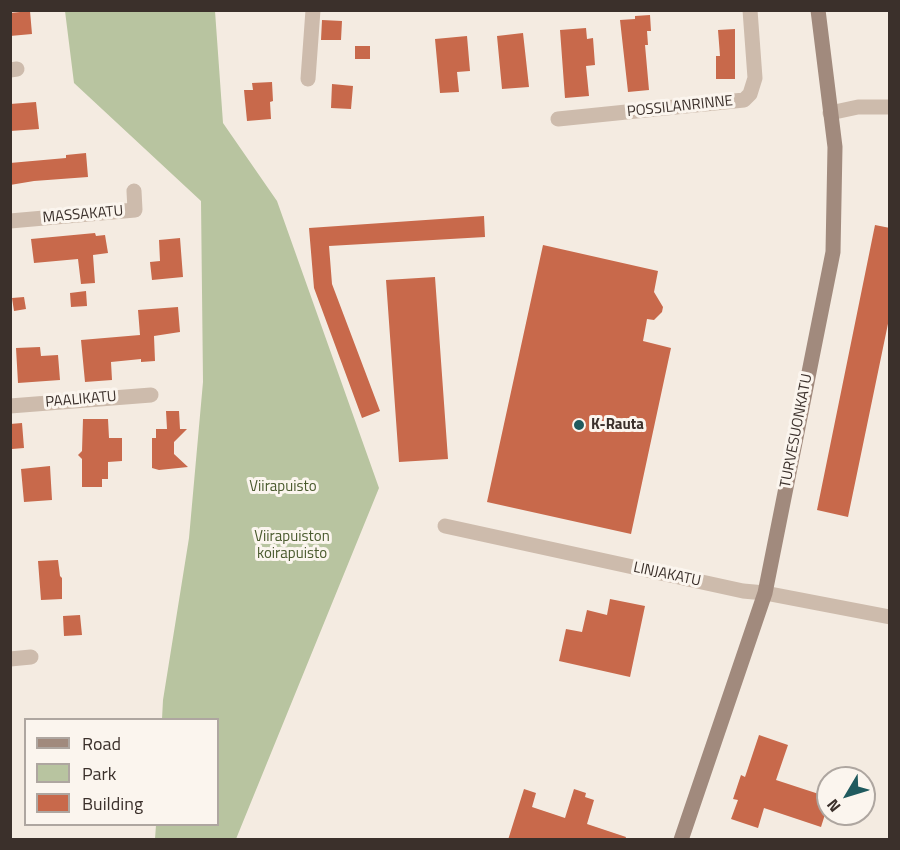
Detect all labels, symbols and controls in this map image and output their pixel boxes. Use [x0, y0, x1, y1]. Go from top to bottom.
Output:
street label: POSSILANRINNE [626, 92, 734, 122]
street label: MASSAKATU [42, 203, 124, 227]
street label: TURVESUONKATU [777, 372, 817, 490]
street label: PAALIKATU [45, 388, 117, 412]
place label: K-Rauta [591, 416, 644, 434]
marker: K-Rauta [572, 418, 586, 432]
park label: Viirapuisto [249, 478, 317, 496]
park label: Viirapuiston koirapuisto [254, 528, 330, 563]
street label: LINJAKATU [632, 559, 702, 591]
legend [24, 718, 219, 826]
text: Road [82, 730, 121, 757]
text: Park [82, 760, 116, 787]
north arrow [816, 766, 876, 826]
text: Building [82, 790, 143, 817]
text: N [821, 794, 846, 818]

